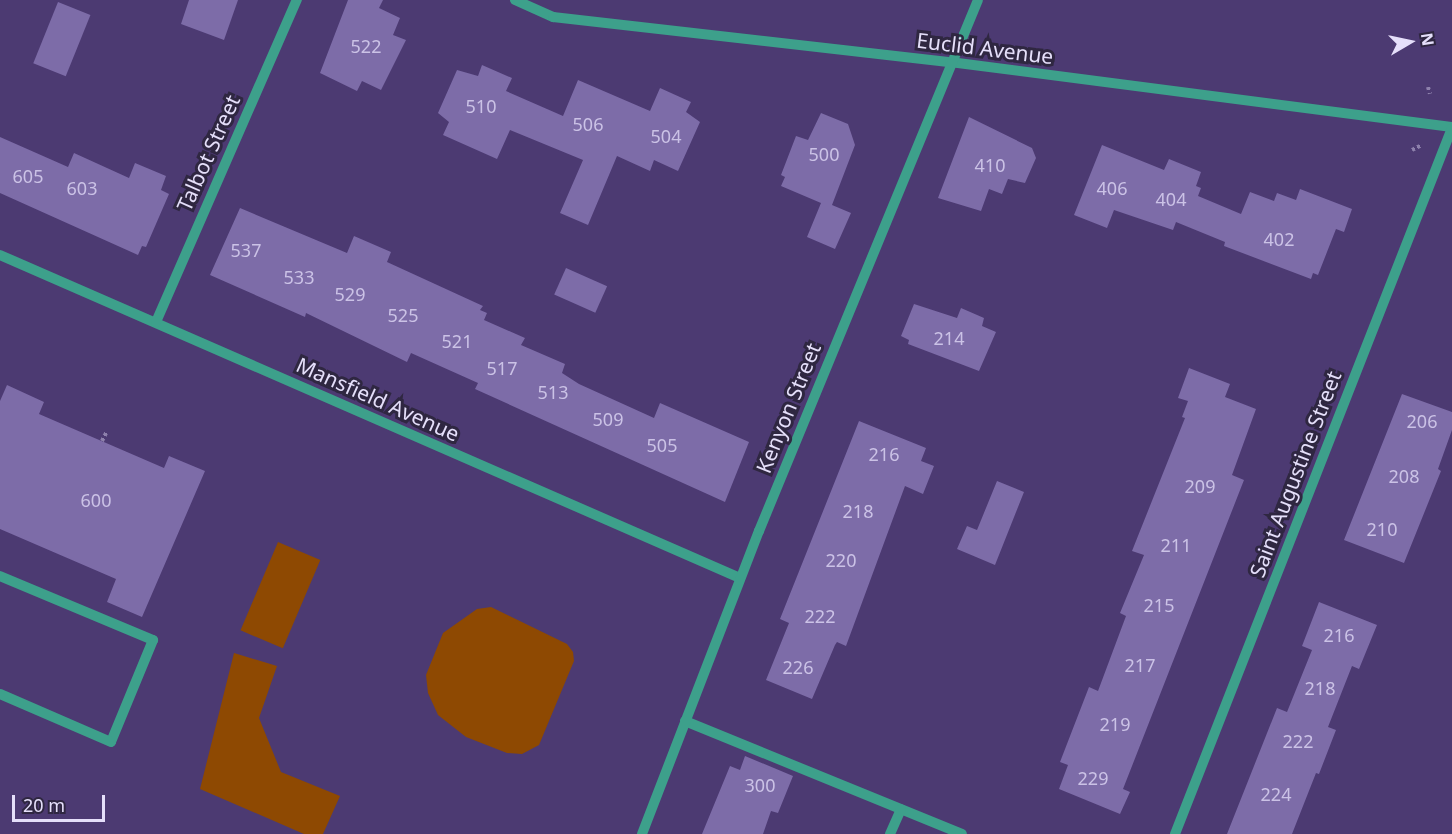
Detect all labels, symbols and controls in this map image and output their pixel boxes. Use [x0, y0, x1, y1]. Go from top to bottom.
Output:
north arrow [1380, 12, 1440, 72]
street label: Euclid Avenue [915, 27, 1055, 69]
text: N [1416, 31, 1440, 47]
house number: 522 [351, 35, 381, 57]
street label: Talbot Street [171, 91, 245, 215]
house number: 510 [466, 95, 496, 117]
house number: 506 [573, 113, 603, 135]
house number: 504 [651, 125, 681, 147]
house number: 500 [809, 143, 839, 165]
house number: 410 [975, 154, 1005, 176]
house number: 605 [13, 165, 43, 187]
house number: 603 [67, 177, 97, 199]
house number: 406 [1097, 177, 1127, 199]
house number: 404 [1156, 188, 1186, 210]
house number: 402 [1264, 228, 1294, 250]
house number: 537 [231, 239, 261, 261]
house number: 533 [284, 266, 314, 288]
house number: 529 [335, 283, 365, 305]
house number: 525 [388, 304, 418, 326]
house number: 214 [934, 327, 964, 349]
house number: 521 [442, 330, 472, 352]
street label: Kenyon Street [750, 339, 826, 477]
street label: Mansfield Avenue [293, 352, 463, 446]
house number: 517 [487, 357, 517, 379]
street label: Saint Augustine Street [1244, 367, 1346, 581]
house number: 513 [538, 381, 568, 403]
house number: 509 [593, 408, 623, 430]
house number: 206 [1407, 410, 1437, 432]
house number: 505 [647, 434, 677, 456]
house number: 216 [869, 443, 899, 465]
house number: 208 [1389, 465, 1419, 487]
house number: 209 [1185, 475, 1215, 497]
house number: 600 [81, 489, 111, 511]
house number: 218 [843, 500, 873, 522]
house number: 210 [1367, 518, 1397, 540]
house number: 211 [1161, 534, 1191, 556]
house number: 220 [826, 549, 856, 571]
house number: 215 [1144, 594, 1174, 616]
house number: 222 [805, 605, 835, 627]
house number: 216 [1324, 624, 1354, 646]
house number: 217 [1125, 654, 1155, 676]
house number: 226 [783, 656, 813, 678]
house number: 218 [1305, 677, 1335, 699]
house number: 219 [1100, 713, 1130, 735]
house number: 222 [1283, 730, 1313, 752]
house number: 229 [1078, 767, 1108, 789]
house number: 300 [745, 774, 775, 796]
scale bar [15, 783, 108, 821]
house number: 224 [1261, 783, 1291, 805]
text: 20 m [23, 793, 65, 817]

